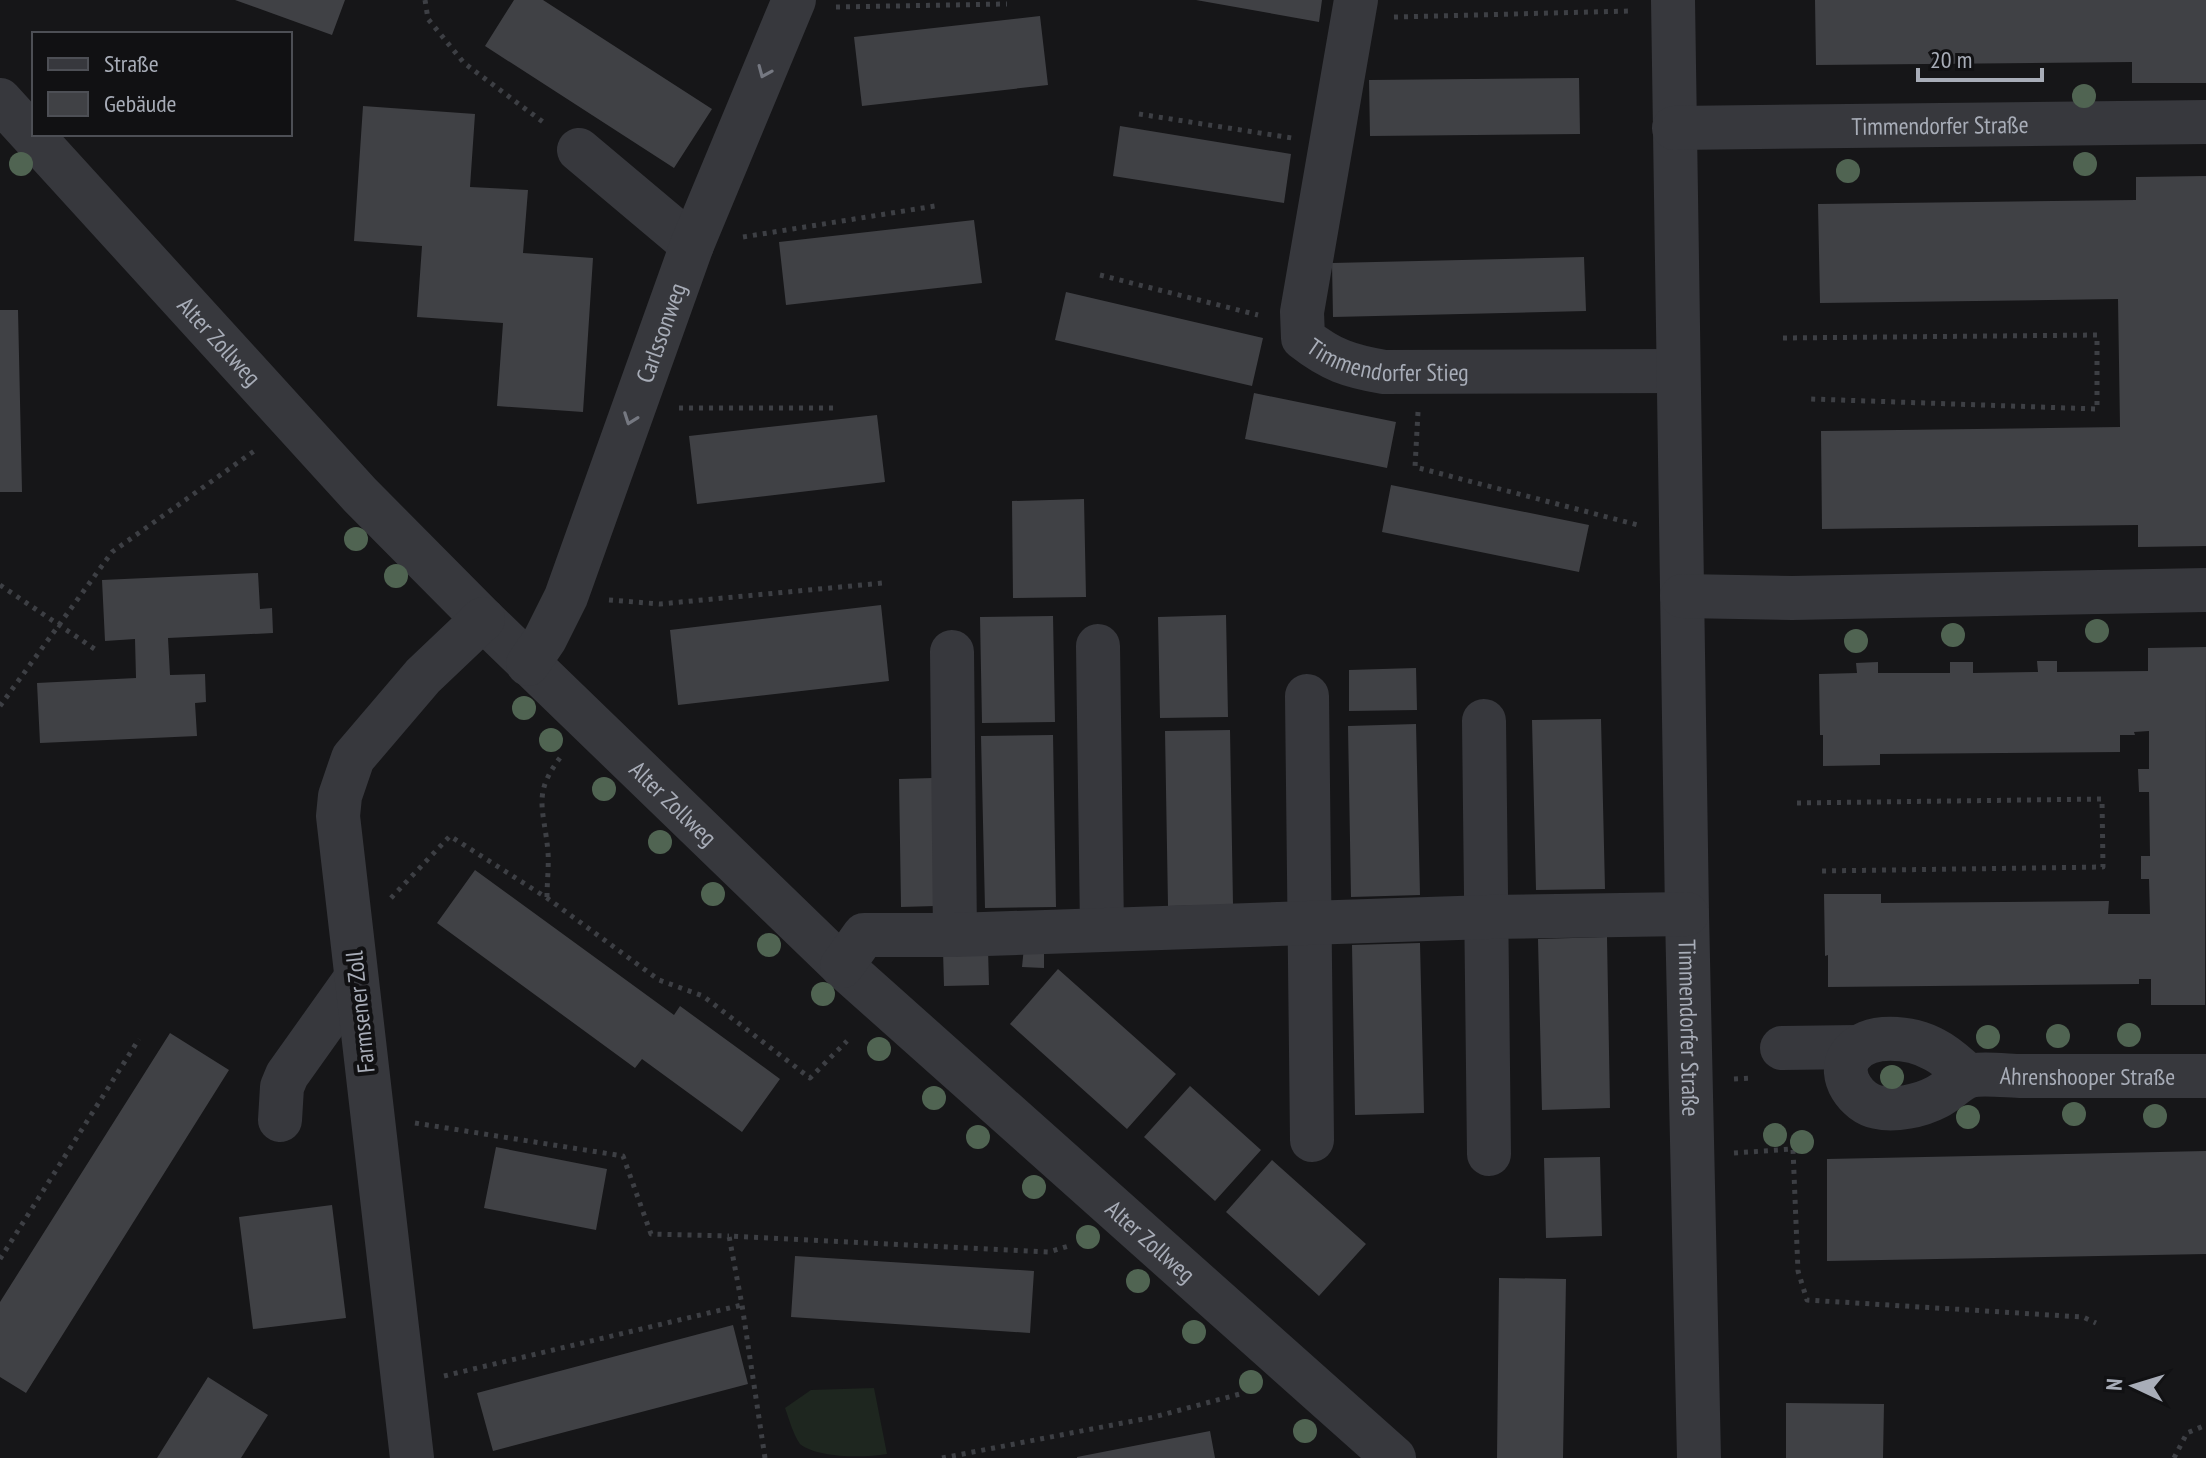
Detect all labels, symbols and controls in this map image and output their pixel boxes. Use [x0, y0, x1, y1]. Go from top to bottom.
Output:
legend [32, 32, 292, 136]
scale bar [1918, 32, 2042, 82]
text: 20 m [1930, 44, 1972, 75]
text: Straße [104, 48, 159, 79]
one-way arrow [758, 64, 774, 78]
text: Gebäude [104, 88, 176, 119]
street label: Timmendorfer Straße [1851, 109, 2029, 141]
street label: Carlssonweg [629, 279, 693, 387]
street label: Alter Zollweg [171, 290, 268, 392]
street label: Timmendorfer Stieg [1301, 331, 1469, 388]
one-way arrow [624, 411, 640, 425]
street label: Alter Zollweg [623, 754, 724, 852]
street label: Timmendorfer Straße [1672, 939, 1707, 1117]
street label: Farmsener Zoll [338, 949, 382, 1075]
street label: Ahrenshooper Straße [1999, 1059, 2175, 1092]
street label: Alter Zollweg [1099, 1193, 1202, 1289]
north arrow [2094, 1346, 2174, 1426]
text: N [2100, 1378, 2128, 1392]

